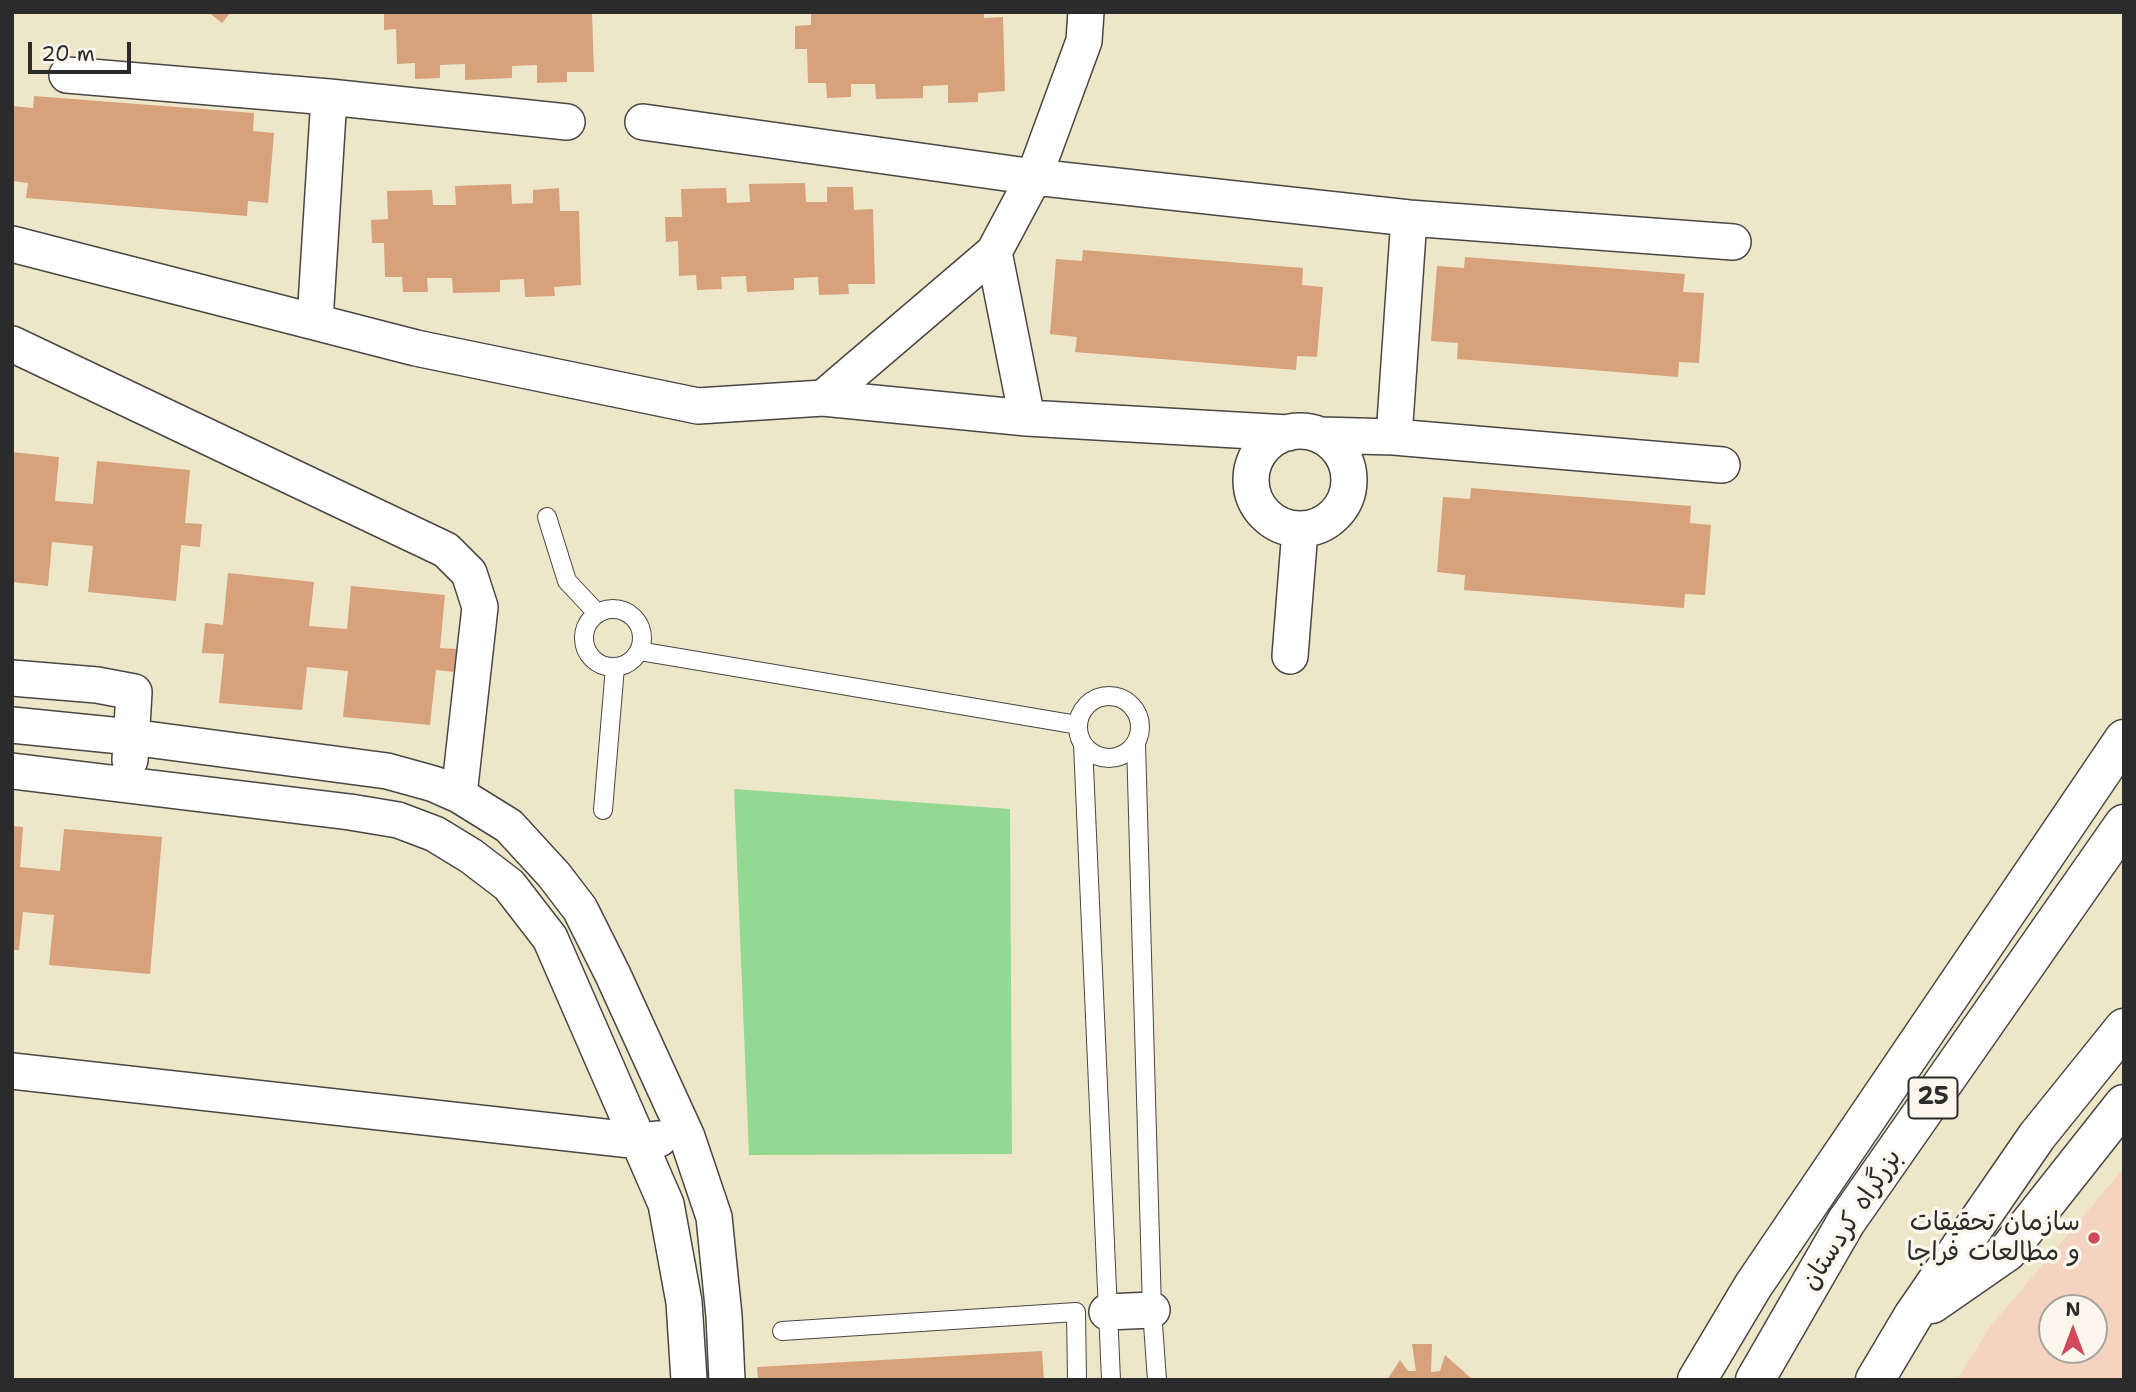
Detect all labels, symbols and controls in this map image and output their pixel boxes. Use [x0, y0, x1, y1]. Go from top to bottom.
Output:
scale bar [32, 28, 135, 72]
text: 20 m [41, 40, 95, 68]
road number: 25 [1909, 1078, 1958, 1118]
street label: بزرگراه کردستان [1795, 1144, 1909, 1296]
place label: سازمان تحقیقات و مطالعات فراجا [1907, 1207, 2080, 1268]
marker: سازمان تحقیقات و مطالعات فراجا [2086, 1230, 2102, 1246]
north arrow [2038, 1294, 2108, 1364]
text: N [2065, 1297, 2081, 1322]

